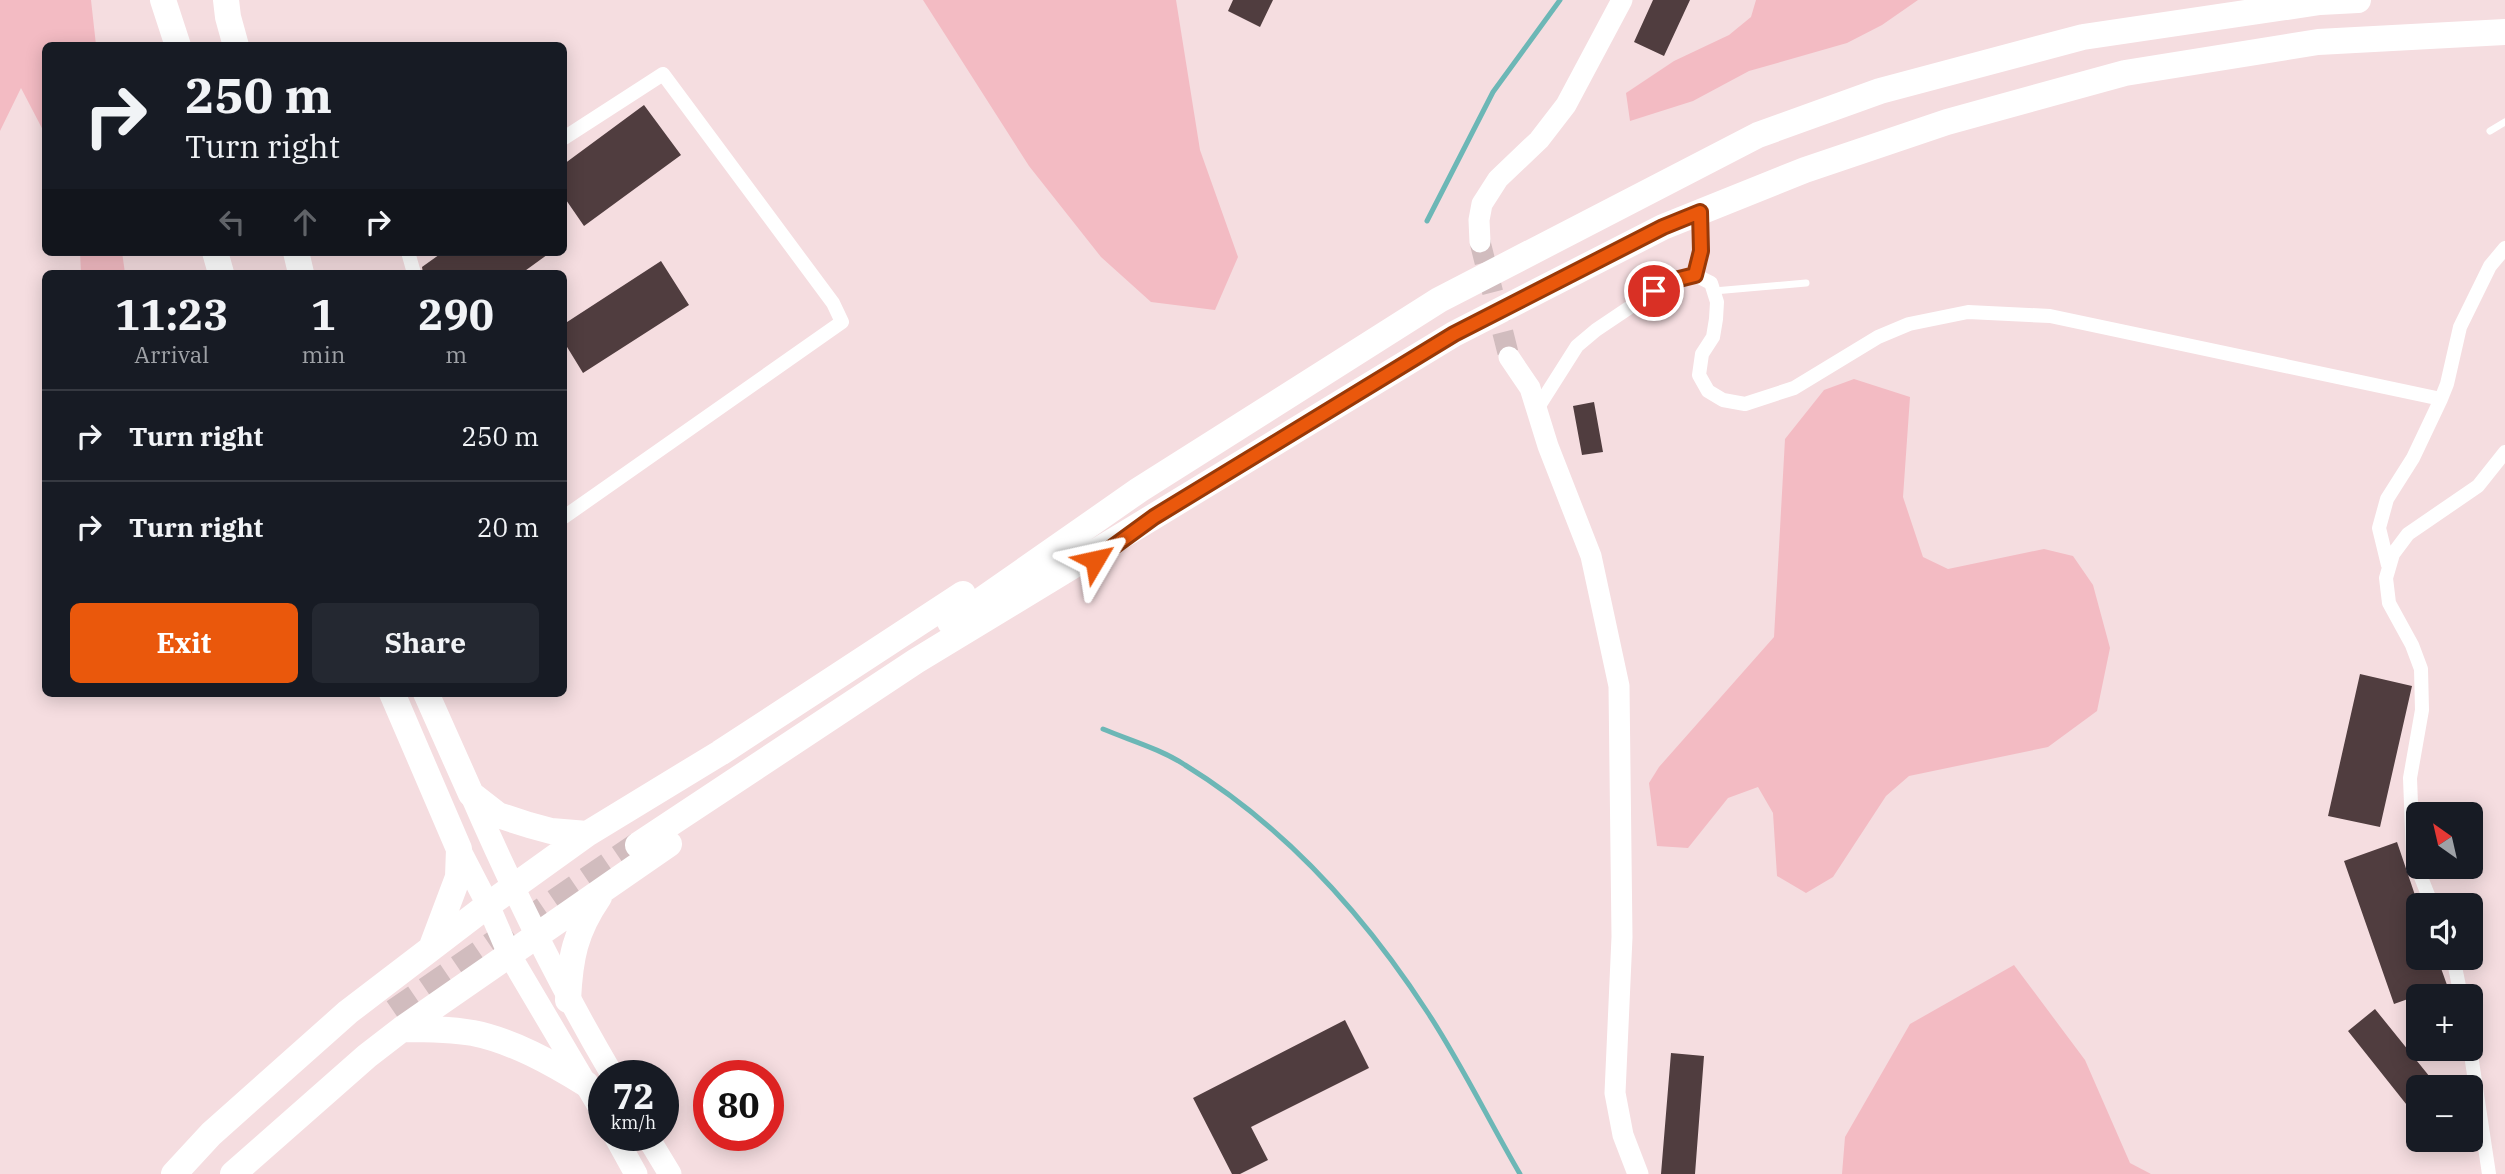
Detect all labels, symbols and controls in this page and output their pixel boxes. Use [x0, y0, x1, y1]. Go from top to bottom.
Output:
text: 250 m [185, 63, 332, 126]
icon: right [70, 70, 161, 161]
text: Turn right [185, 125, 340, 167]
icon: left [213, 203, 251, 241]
icon: ahead [286, 203, 324, 241]
icon: right [359, 203, 397, 241]
pin [1624, 261, 1684, 321]
icon: arrive [1635, 272, 1673, 310]
text: 11:23 [115, 287, 229, 342]
text: 1 [311, 287, 336, 342]
text: 290 [418, 287, 494, 342]
text: Arrival [134, 339, 209, 369]
text: min [302, 339, 345, 369]
text: m [445, 339, 467, 369]
icon: right [70, 417, 108, 455]
text: Turn right [129, 419, 263, 453]
text: 250 m [461, 419, 539, 453]
icon: right [70, 508, 108, 546]
text: Turn right [129, 510, 263, 544]
text: 20 m [477, 510, 539, 544]
position arrow [1058, 523, 1132, 597]
button: Exit [70, 603, 298, 683]
button: Share [312, 603, 539, 683]
north arrow [2406, 802, 2483, 878]
map controls [2406, 802, 2483, 1152]
button: sound [2406, 893, 2483, 970]
button: + [2406, 984, 2483, 1061]
speed limit sign: 80 [693, 1060, 784, 1151]
text: 72 [612, 1073, 655, 1119]
button: − [2406, 1075, 2483, 1152]
text: km/h [611, 1111, 656, 1134]

